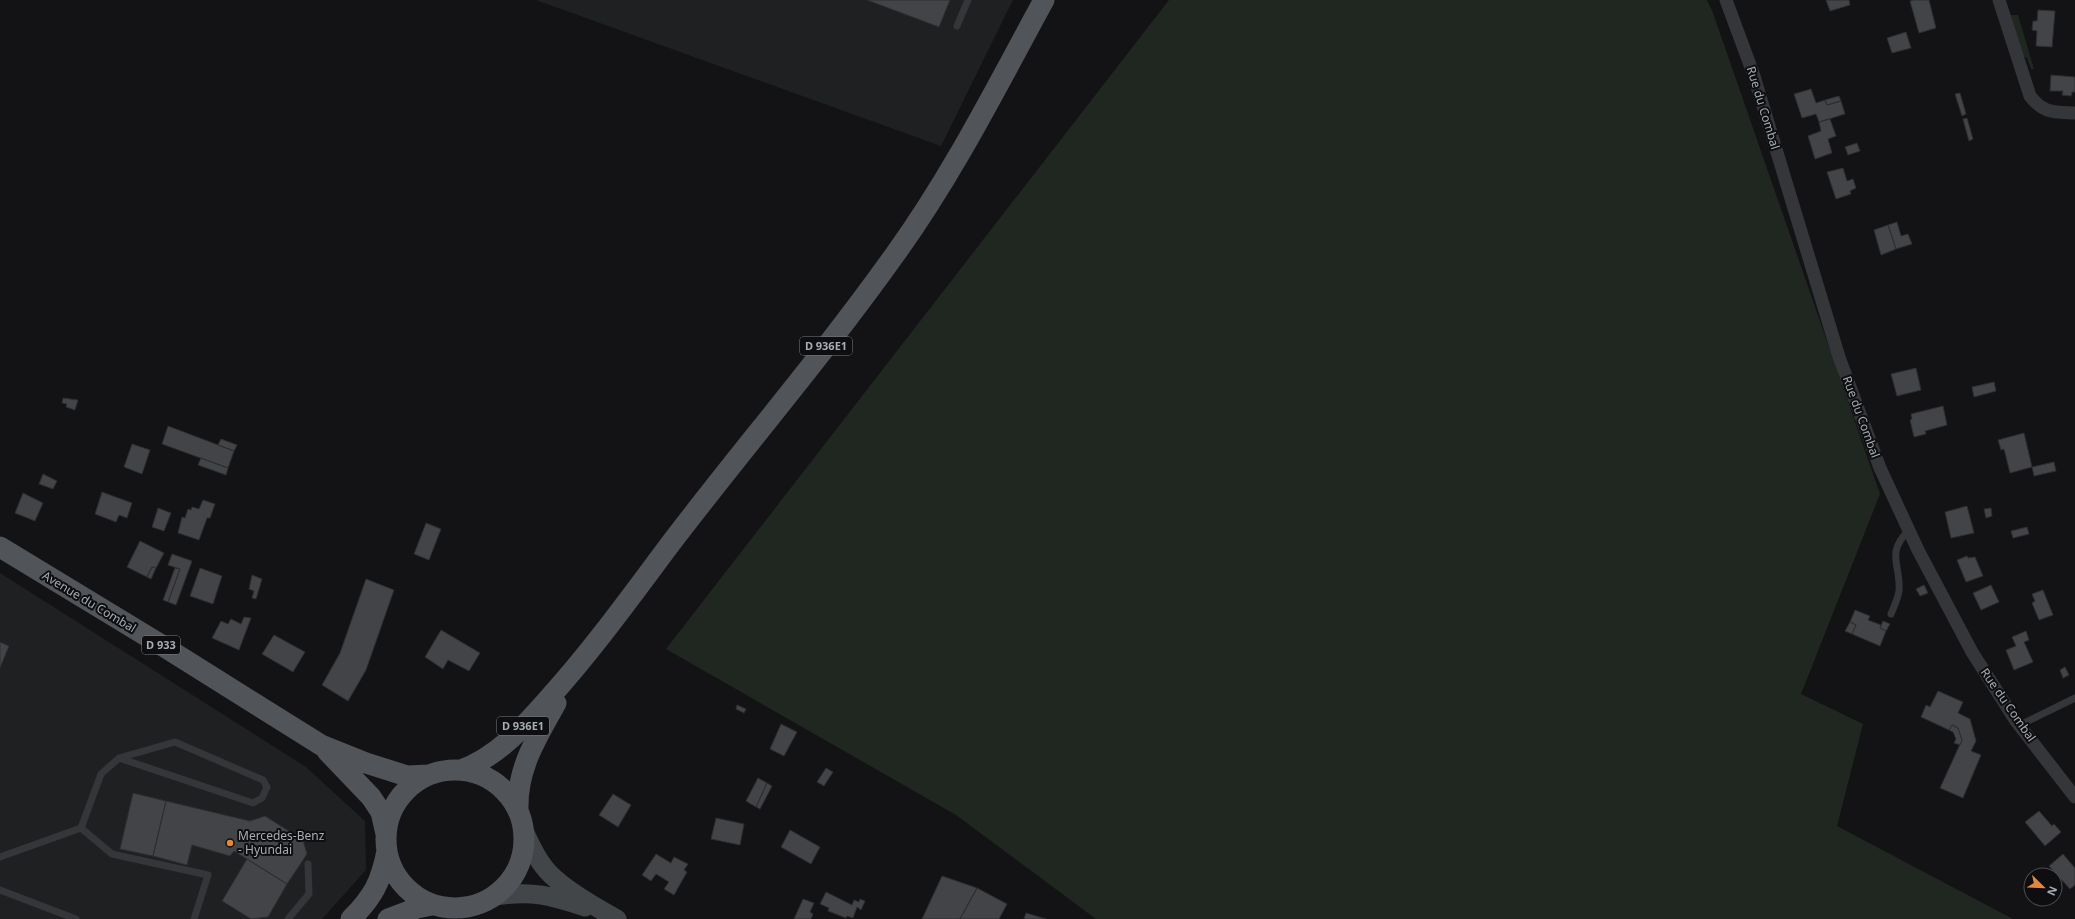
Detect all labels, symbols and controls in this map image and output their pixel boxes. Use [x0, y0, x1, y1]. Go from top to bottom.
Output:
street label: Rue du Combal [1743, 64, 1784, 151]
road number: D 936E1 [800, 337, 852, 355]
street label: Rue du Combal [1839, 374, 1884, 460]
street label: Avenue du Combal [39, 567, 139, 636]
road number: D 933 [142, 636, 180, 654]
street label: Rue du Combal [1977, 665, 2040, 745]
road number: D 936E1 [497, 717, 549, 735]
place label: Mercedes-Benz - Hyundai [238, 827, 325, 858]
marker: Mercedes-Benz - Hyundai [225, 838, 235, 848]
north arrow [2023, 867, 2063, 907]
text: N [2044, 884, 2061, 898]

